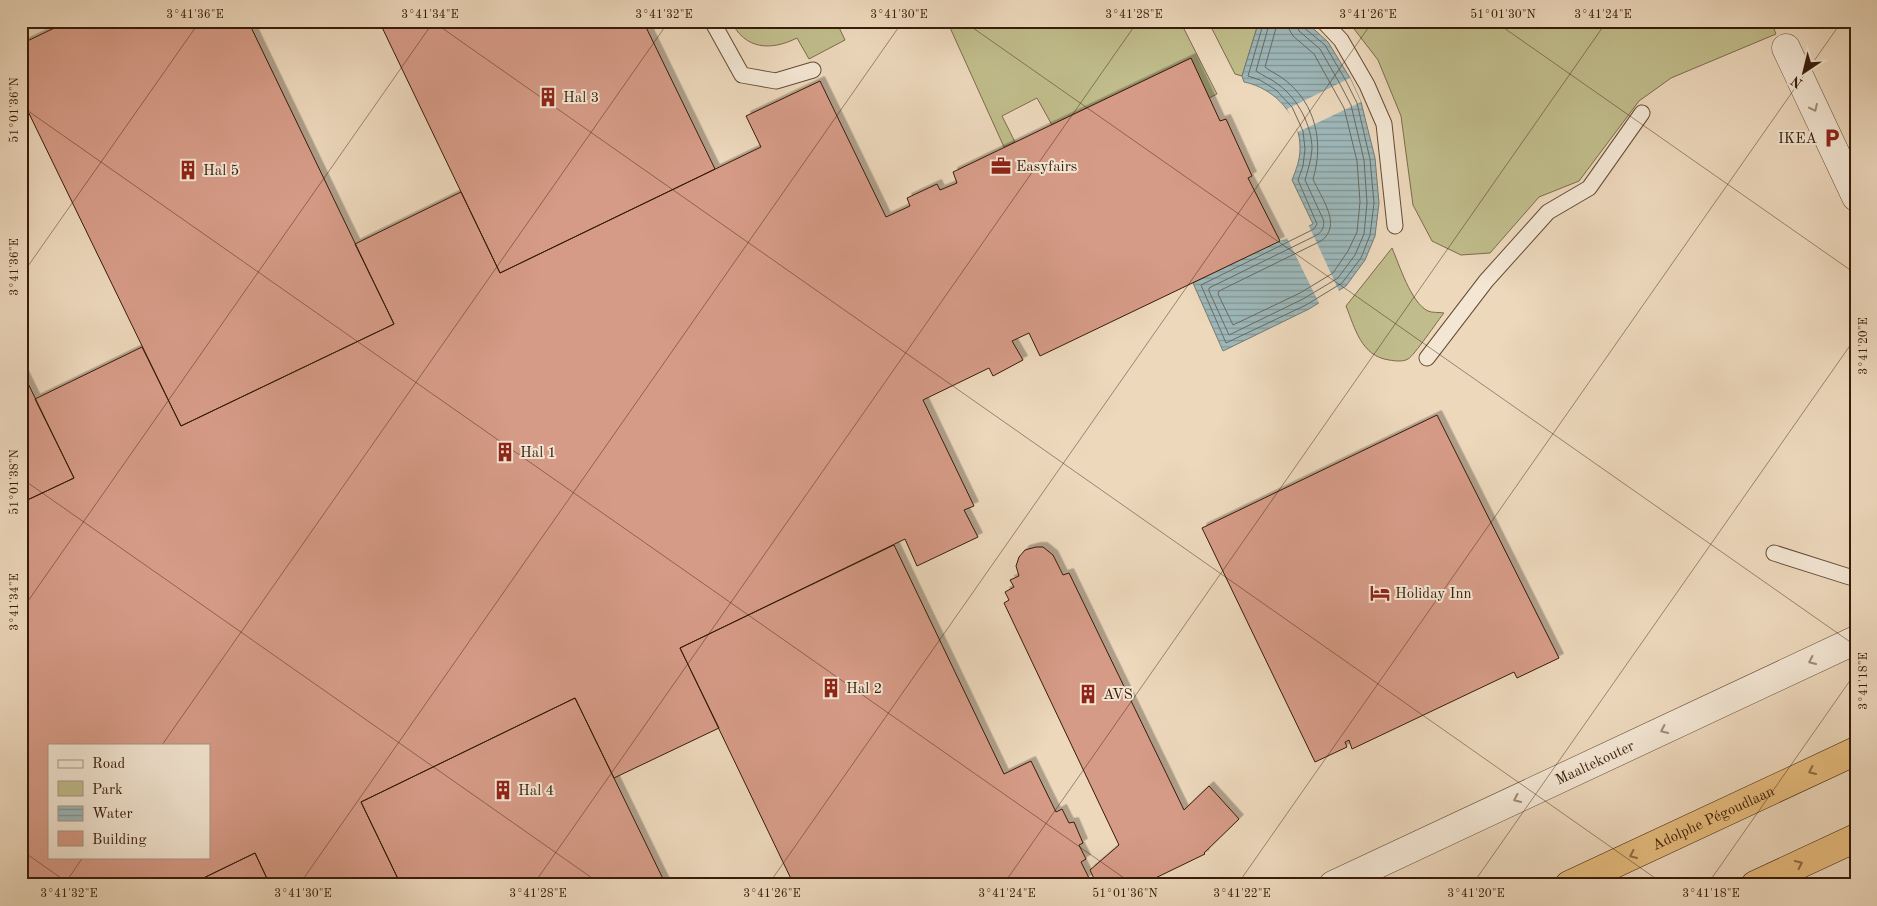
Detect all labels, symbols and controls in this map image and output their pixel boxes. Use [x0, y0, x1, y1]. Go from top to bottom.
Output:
text: 51°01'30"N [1470, 8, 1536, 21]
text: 3°41'36"E [166, 9, 224, 21]
text: 3°41'34"E [401, 9, 459, 21]
text: 3°41'32"E [635, 9, 693, 21]
text: 3°41'30"E [870, 9, 928, 21]
text: 3°41'28"E [1105, 9, 1163, 21]
text: 3°41'26"E [1339, 9, 1397, 21]
text: 3°41'24"E [1574, 9, 1632, 21]
north arrow [1780, 48, 1830, 98]
text: N [1788, 73, 1806, 91]
text: 51°01'36"N [8, 77, 21, 143]
building icon: Hal 3 [537, 86, 559, 108]
place label: Hal 3 [563, 91, 599, 106]
one-way arrow [1808, 103, 1818, 112]
parking icon: IKEA [1821, 127, 1843, 149]
place label: IKEA [1778, 132, 1818, 147]
office icon: Easyfairs [990, 155, 1012, 177]
building icon: Hal 5 [177, 159, 199, 181]
place label: Easyfairs [1016, 160, 1077, 175]
place label: Hal 5 [203, 164, 239, 179]
text: 3°41'36"E [9, 238, 21, 296]
text: 3°41'20"E [1858, 317, 1870, 375]
building icon: Hal 1 [494, 441, 516, 463]
place label: Hal 1 [520, 446, 556, 461]
text: 51°01'38"N [8, 449, 21, 515]
text: 3°41'34"E [9, 573, 21, 631]
hotel icon: Holiday Inn [1369, 582, 1391, 604]
place label: Holiday Inn [1395, 587, 1472, 602]
text: 3°41'18"E [1858, 652, 1870, 710]
one-way arrow [1808, 655, 1817, 665]
building icon: Hal 2 [820, 677, 842, 699]
place label: Hal 2 [846, 682, 882, 697]
building icon: AVS [1077, 683, 1099, 705]
place label: AVS [1103, 688, 1133, 703]
one-way arrow [1660, 723, 1669, 734]
street label: Maaltekouter [1554, 739, 1637, 789]
legend [48, 744, 210, 858]
text: Road [92, 757, 126, 772]
one-way arrow [1808, 765, 1817, 775]
building icon: Hal 4 [492, 779, 514, 801]
text: Park [92, 783, 123, 798]
place label: Hal 4 [518, 784, 554, 799]
street label: Adolphe Pégoudlaan [1650, 784, 1777, 854]
one-way arrow [1513, 792, 1522, 803]
text: Water [92, 807, 133, 822]
text: Building [92, 833, 147, 848]
one-way arrow [1629, 849, 1638, 859]
one-way arrow [1794, 860, 1803, 870]
text: 51°01'36"N [1092, 887, 1158, 900]
text: 3°41'32"E [40, 888, 98, 900]
text: 3°41'30"E [274, 888, 332, 900]
text: 3°41'28"E [509, 888, 567, 900]
text: 3°41'26"E [743, 888, 801, 900]
text: 3°41'24"E [978, 888, 1036, 900]
text: 3°41'22"E [1213, 888, 1271, 900]
text: 3°41'20"E [1447, 888, 1505, 900]
text: 3°41'18"E [1682, 888, 1740, 900]

